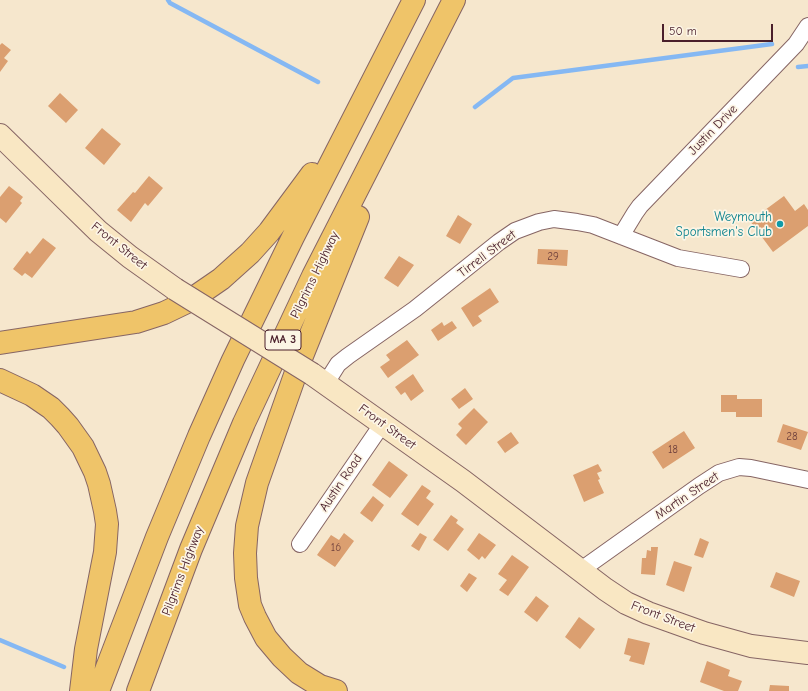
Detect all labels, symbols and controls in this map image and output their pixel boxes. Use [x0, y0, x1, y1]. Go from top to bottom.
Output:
scale bar [664, 16, 775, 42]
text: 50 m [669, 24, 697, 38]
street label: Justin Drive [685, 102, 741, 158]
place label: Weymouth Sportsmen's Club [676, 209, 772, 240]
street label: Front Street [88, 219, 150, 273]
marker: Weymouth Sportsmen's Club [775, 219, 785, 229]
street label: Tirrell Street [455, 227, 519, 281]
street label: Pilgrims Highway [287, 229, 343, 321]
house number: 29 [547, 250, 559, 264]
road number: MA 3 [265, 330, 301, 350]
street label: Front Street [355, 401, 419, 453]
house number: 28 [786, 430, 798, 444]
house number: 18 [668, 443, 678, 457]
street label: Austin Road [316, 451, 366, 515]
street label: Martin Street [652, 469, 722, 523]
street label: Pilgrims Highway [159, 524, 207, 618]
house number: 16 [331, 541, 341, 555]
street label: Front Street [629, 598, 697, 636]

